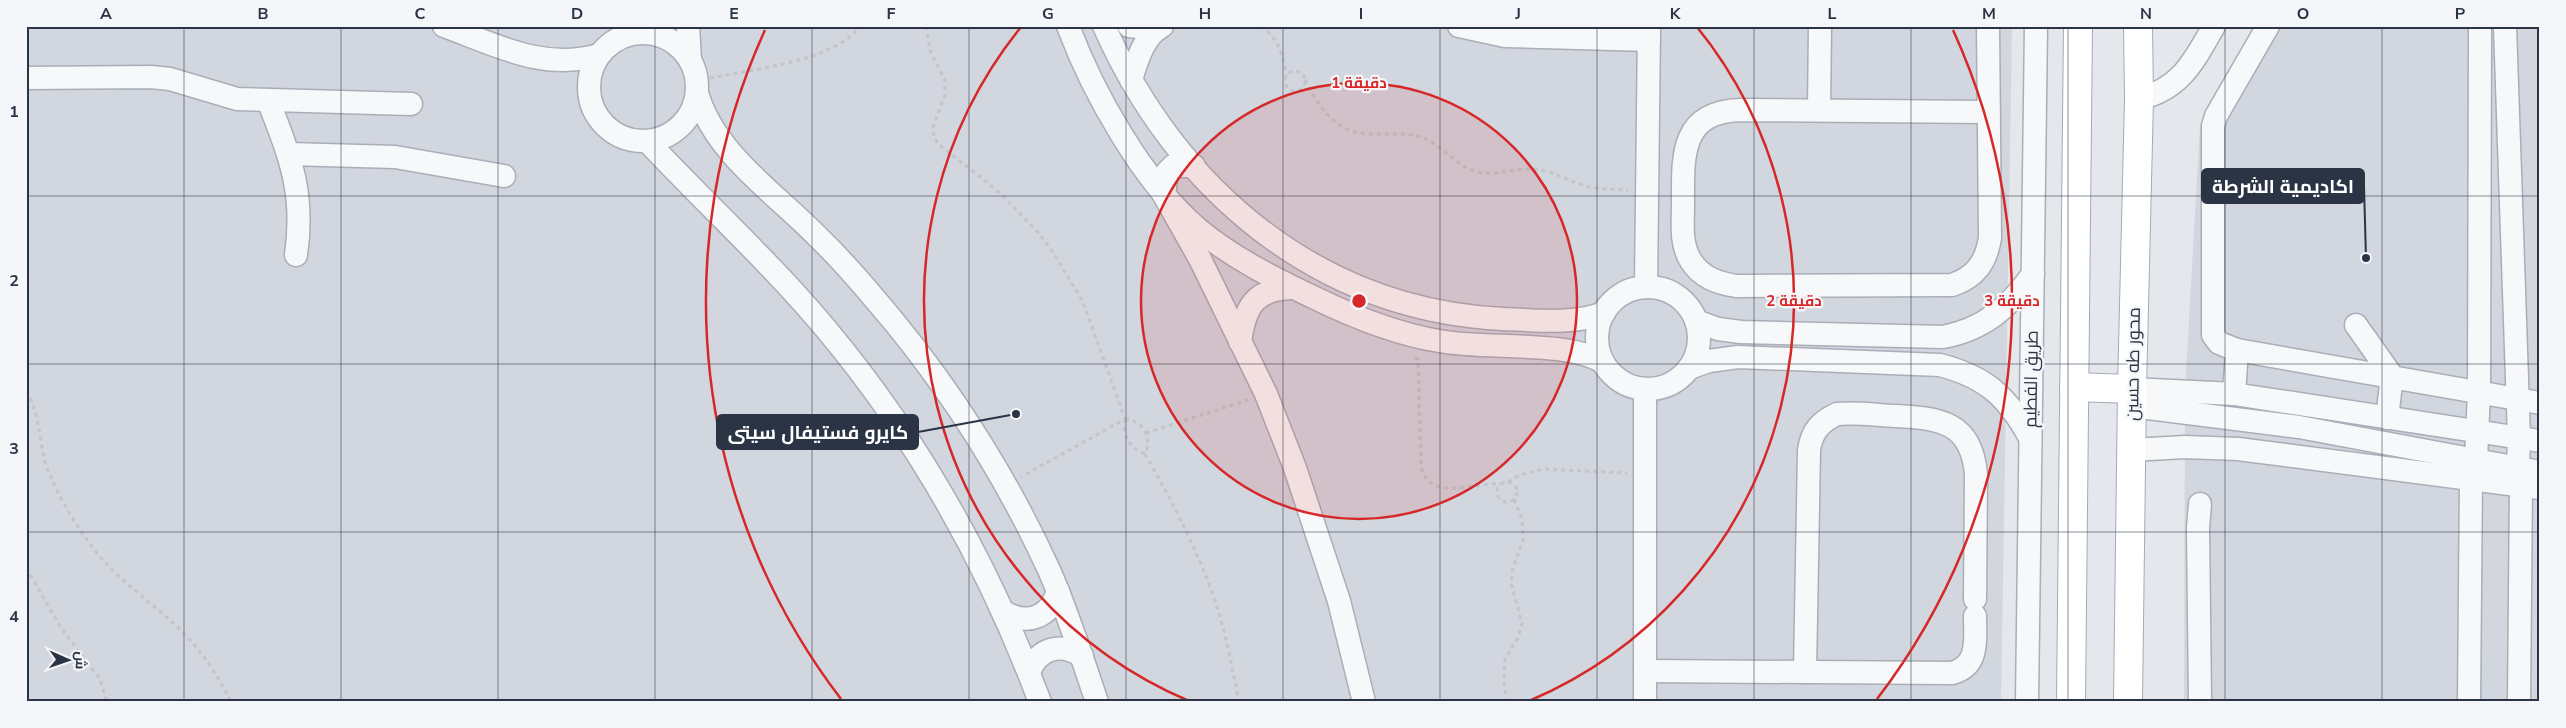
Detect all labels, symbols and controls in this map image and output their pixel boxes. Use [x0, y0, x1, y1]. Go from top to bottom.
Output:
text: A [100, 3, 112, 25]
text: B [257, 3, 269, 25]
text: C [415, 3, 426, 25]
text: D [571, 3, 583, 25]
text: E [729, 3, 739, 25]
text: F [887, 3, 896, 25]
text: G [1042, 3, 1054, 25]
text: H [1199, 3, 1211, 25]
text: I [1359, 3, 1363, 25]
text: J [1514, 3, 1521, 25]
text: K [1670, 3, 1682, 25]
text: L [1828, 3, 1837, 25]
text: M [1982, 3, 1996, 25]
text: N [2140, 3, 2152, 25]
text: O [2297, 3, 2309, 25]
text: P [2455, 3, 2465, 25]
text: 1 دقيقة [1331, 73, 1387, 93]
text: 1 [9, 101, 19, 123]
callout: اكاديمية الشرطة [2202, 169, 2364, 203]
text: اكاديمية الشرطة [2212, 174, 2354, 200]
text: 2 [9, 270, 19, 292]
text: 2 دقيقة [1766, 291, 1822, 311]
text: 3 دقيقة [1984, 291, 2040, 311]
centre of rings [1350, 292, 1368, 310]
street label: محور طه حسين [2120, 307, 2146, 421]
street label: طريق الفطيم [2018, 330, 2044, 428]
callout: كايرو فستيفال سيتى [717, 415, 918, 449]
text: كايرو فستيفال سيتى [728, 420, 908, 446]
text: 3 [9, 438, 19, 460]
text: 4 [9, 606, 19, 628]
north arrow [42, 636, 92, 686]
text: ش [71, 651, 90, 670]

